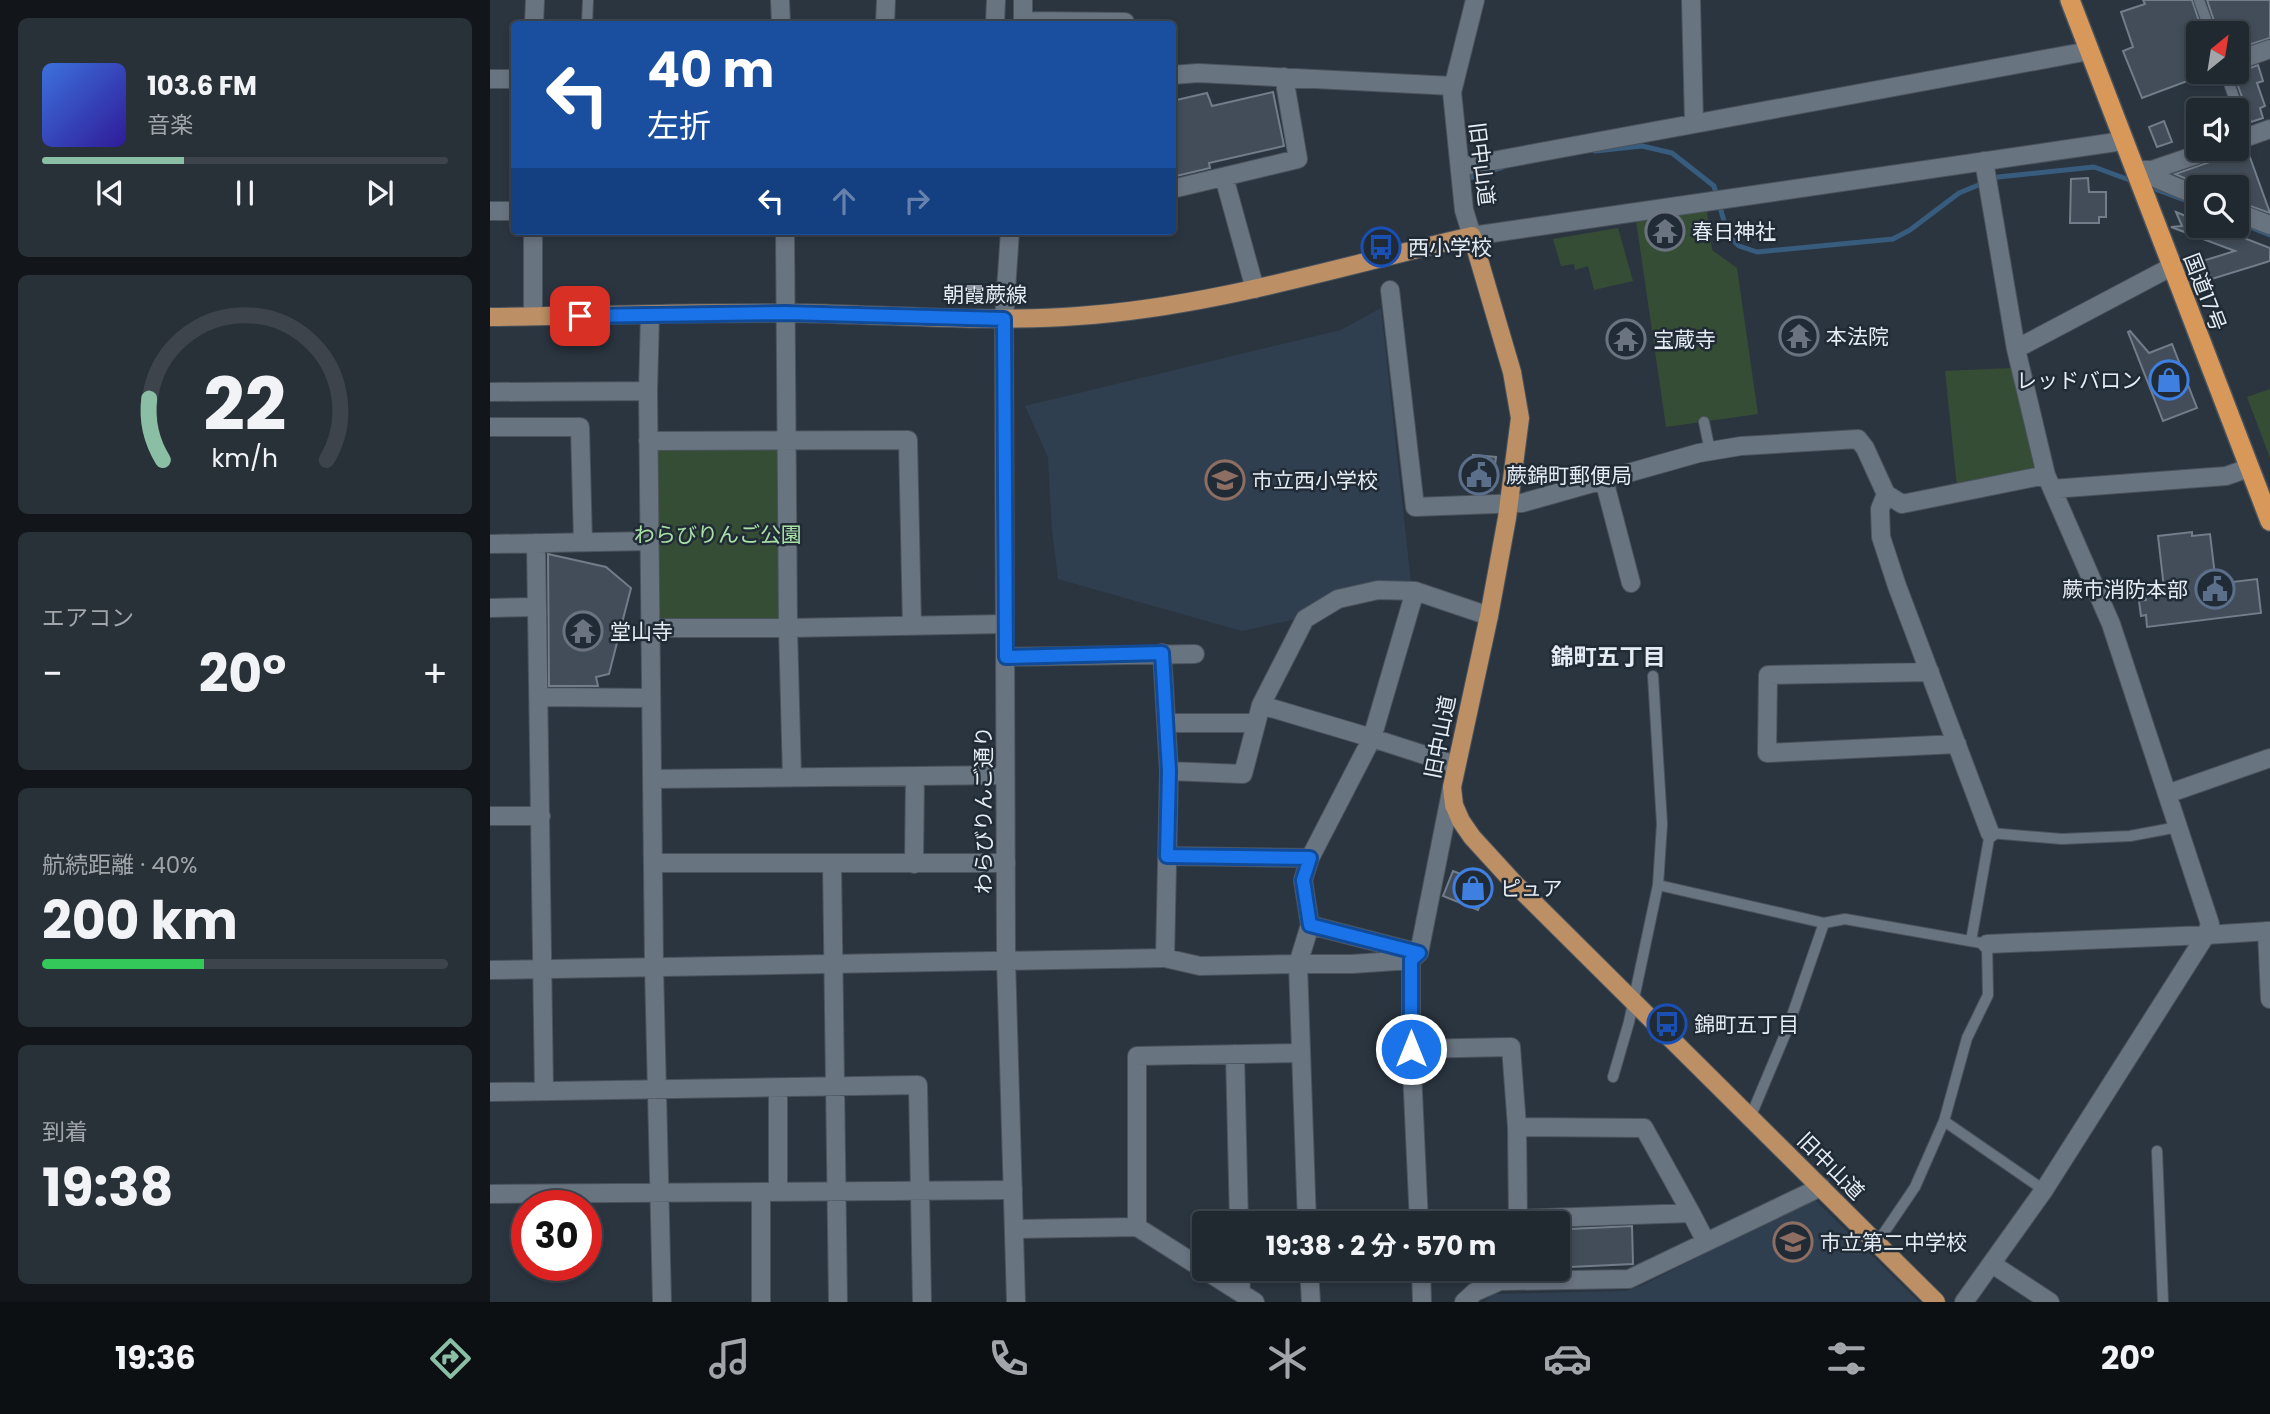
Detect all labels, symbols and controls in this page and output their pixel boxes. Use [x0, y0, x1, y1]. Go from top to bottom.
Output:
north arrow [2186, 21, 2249, 84]
map controls [2186, 21, 2249, 238]
text: 40 m [647, 36, 774, 104]
icon: left [532, 49, 623, 140]
text: 103.6 FM [147, 68, 257, 104]
button: sound [2186, 98, 2249, 161]
text: 左折 [647, 103, 711, 148]
text: 音楽 [147, 109, 193, 141]
street label: 旧中山道 [1462, 121, 1502, 207]
icon: previous [91, 174, 129, 212]
icon: pause [226, 174, 264, 212]
icon: next [361, 174, 399, 212]
button: search [2186, 175, 2249, 238]
icon: left [752, 182, 790, 220]
icon: ahead [825, 182, 863, 220]
icon: right [898, 182, 936, 220]
temple icon: 春日神社 [1644, 210, 1686, 252]
place label: 春日神社 [1692, 217, 1776, 246]
bus stop icon: 西小学校 [1360, 226, 1402, 268]
place label: 西小学校 [1408, 233, 1492, 262]
street label: 国道17号 [2177, 249, 2233, 335]
street label: 朝霞蕨線 [943, 280, 1027, 309]
pin [550, 286, 610, 346]
icon: arrive [561, 297, 599, 335]
temple icon: 本法院 [1778, 315, 1820, 357]
temple icon: 宝蔵寺 [1605, 318, 1647, 360]
place label: 本法院 [1826, 322, 1889, 351]
place label: 宝蔵寺 [1653, 325, 1716, 354]
text: 22 [203, 355, 287, 456]
shop icon: レッドバロン [2148, 359, 2190, 401]
place label: レッドバロン [2016, 366, 2142, 395]
text: km/h [212, 441, 278, 476]
public building icon: 蕨錦町郵便局 [1458, 454, 1500, 496]
school or university icon: 市立西小学校 [1204, 459, 1246, 501]
place label: 蕨錦町郵便局 [1506, 461, 1632, 490]
place label: 市立西小学校 [1252, 466, 1378, 495]
park label: わらびりんご公園 [634, 520, 802, 549]
public building icon: 蕨市消防本部 [2194, 568, 2236, 610]
place label: 蕨市消防本部 [2062, 575, 2188, 604]
text: エアコン [42, 602, 134, 634]
temple icon: 堂山寺 [562, 610, 604, 652]
place label: 堂山寺 [610, 617, 673, 646]
text: 20° [199, 637, 286, 710]
district label: 錦町五丁目 [1551, 641, 1666, 673]
text: − [42, 647, 63, 700]
text: + [422, 647, 448, 700]
street label: 旧中山道 [1418, 693, 1462, 781]
street label: わらびりんご通り [969, 726, 998, 894]
text: 航続距離 · 40% [42, 849, 198, 881]
shop icon: ピュア [1452, 867, 1494, 909]
place label: ピュア [1500, 874, 1563, 903]
text: 200 km [42, 884, 238, 957]
bus stop icon: 錦町五丁目 [1646, 1003, 1688, 1045]
place label: 錦町五丁目 [1694, 1010, 1799, 1039]
position arrow [1374, 1012, 1448, 1086]
text: 到着 [42, 1116, 88, 1148]
street label: 旧中山道 [1791, 1126, 1871, 1206]
text: 19:38 [42, 1151, 173, 1224]
speed limit sign: 30 [511, 1190, 602, 1281]
school or university icon: 市立第二中学校 [1772, 1221, 1814, 1263]
text: 19:38 · 2 分 · 570 m [1266, 1228, 1496, 1264]
place label: 市立第二中学校 [1820, 1228, 1967, 1257]
icon: directions [426, 1334, 475, 1383]
icon: music [705, 1334, 754, 1383]
icon: phone [984, 1334, 1033, 1383]
icon: climate [1263, 1334, 1312, 1383]
icon: car [1543, 1334, 1592, 1383]
icon: filters [1822, 1334, 1871, 1383]
text: 19:36 [115, 1335, 196, 1380]
text: 20° [2101, 1335, 2155, 1380]

